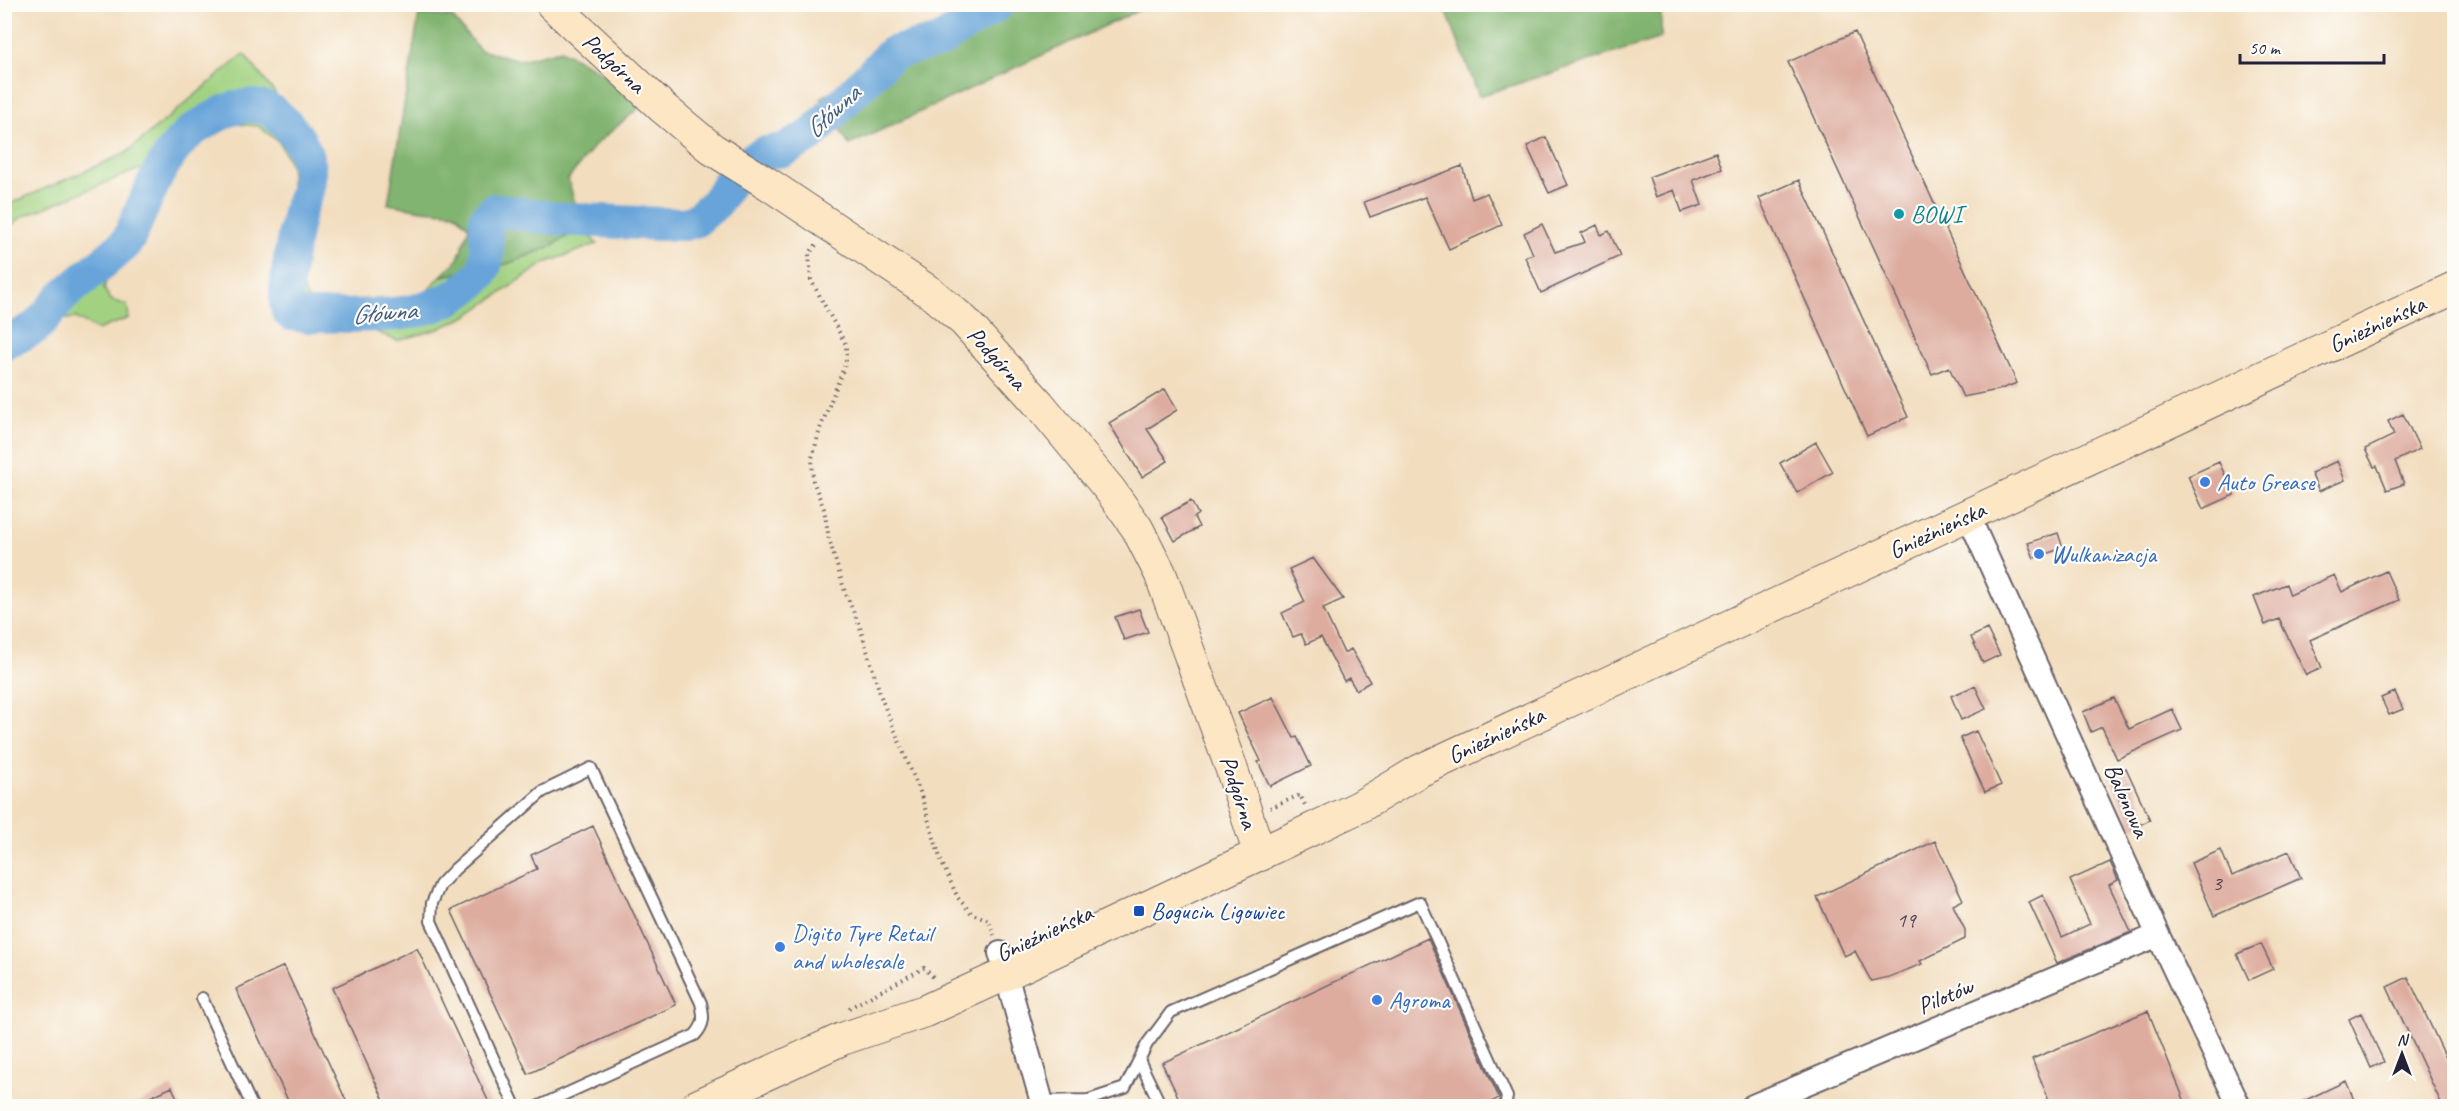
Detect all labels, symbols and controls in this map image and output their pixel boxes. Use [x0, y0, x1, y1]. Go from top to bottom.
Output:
street label: Podgórna [576, 26, 653, 101]
scale bar [2240, 27, 2384, 65]
text: 50 m [2249, 37, 2282, 59]
water label: Główna [798, 76, 869, 145]
place label: BOWI [1911, 199, 1968, 229]
marker: BOWI [1892, 207, 1906, 221]
street label: Gnieźnieńska [2324, 288, 2432, 359]
water label: Główna [351, 293, 420, 332]
street label: Podgórna [961, 320, 1034, 397]
place label: Auto Grease [2217, 467, 2317, 497]
marker: Auto Grease [2198, 475, 2212, 489]
street label: Gnieźnieńska [1884, 494, 1992, 565]
place label: Wulkanizacja [2051, 539, 2157, 569]
marker: Wulkanizacja [2032, 547, 2046, 561]
street label: Gnieźnieńska [1443, 699, 1551, 770]
street label: Podgórna [1213, 752, 1265, 834]
street label: Balonowa [2098, 758, 2157, 843]
house number: 3 [2212, 870, 2223, 896]
place label: Bogucin Ligowiec [1151, 896, 1286, 926]
street label: Gnieźnieńska [991, 897, 1099, 968]
marker: Bogucin Ligowiec [1132, 904, 1146, 918]
house number: 19 [1897, 907, 1917, 933]
place label: Digito Tyre Retail and wholesale [792, 918, 936, 976]
marker: Digito Tyre Retail and wholesale [773, 940, 787, 954]
street label: Pilotów [1913, 970, 1979, 1021]
place label: Agroma [1389, 985, 1451, 1015]
marker: Agroma [1370, 993, 1384, 1007]
north arrow [2372, 1024, 2432, 1084]
text: N [2397, 1030, 2410, 1050]

